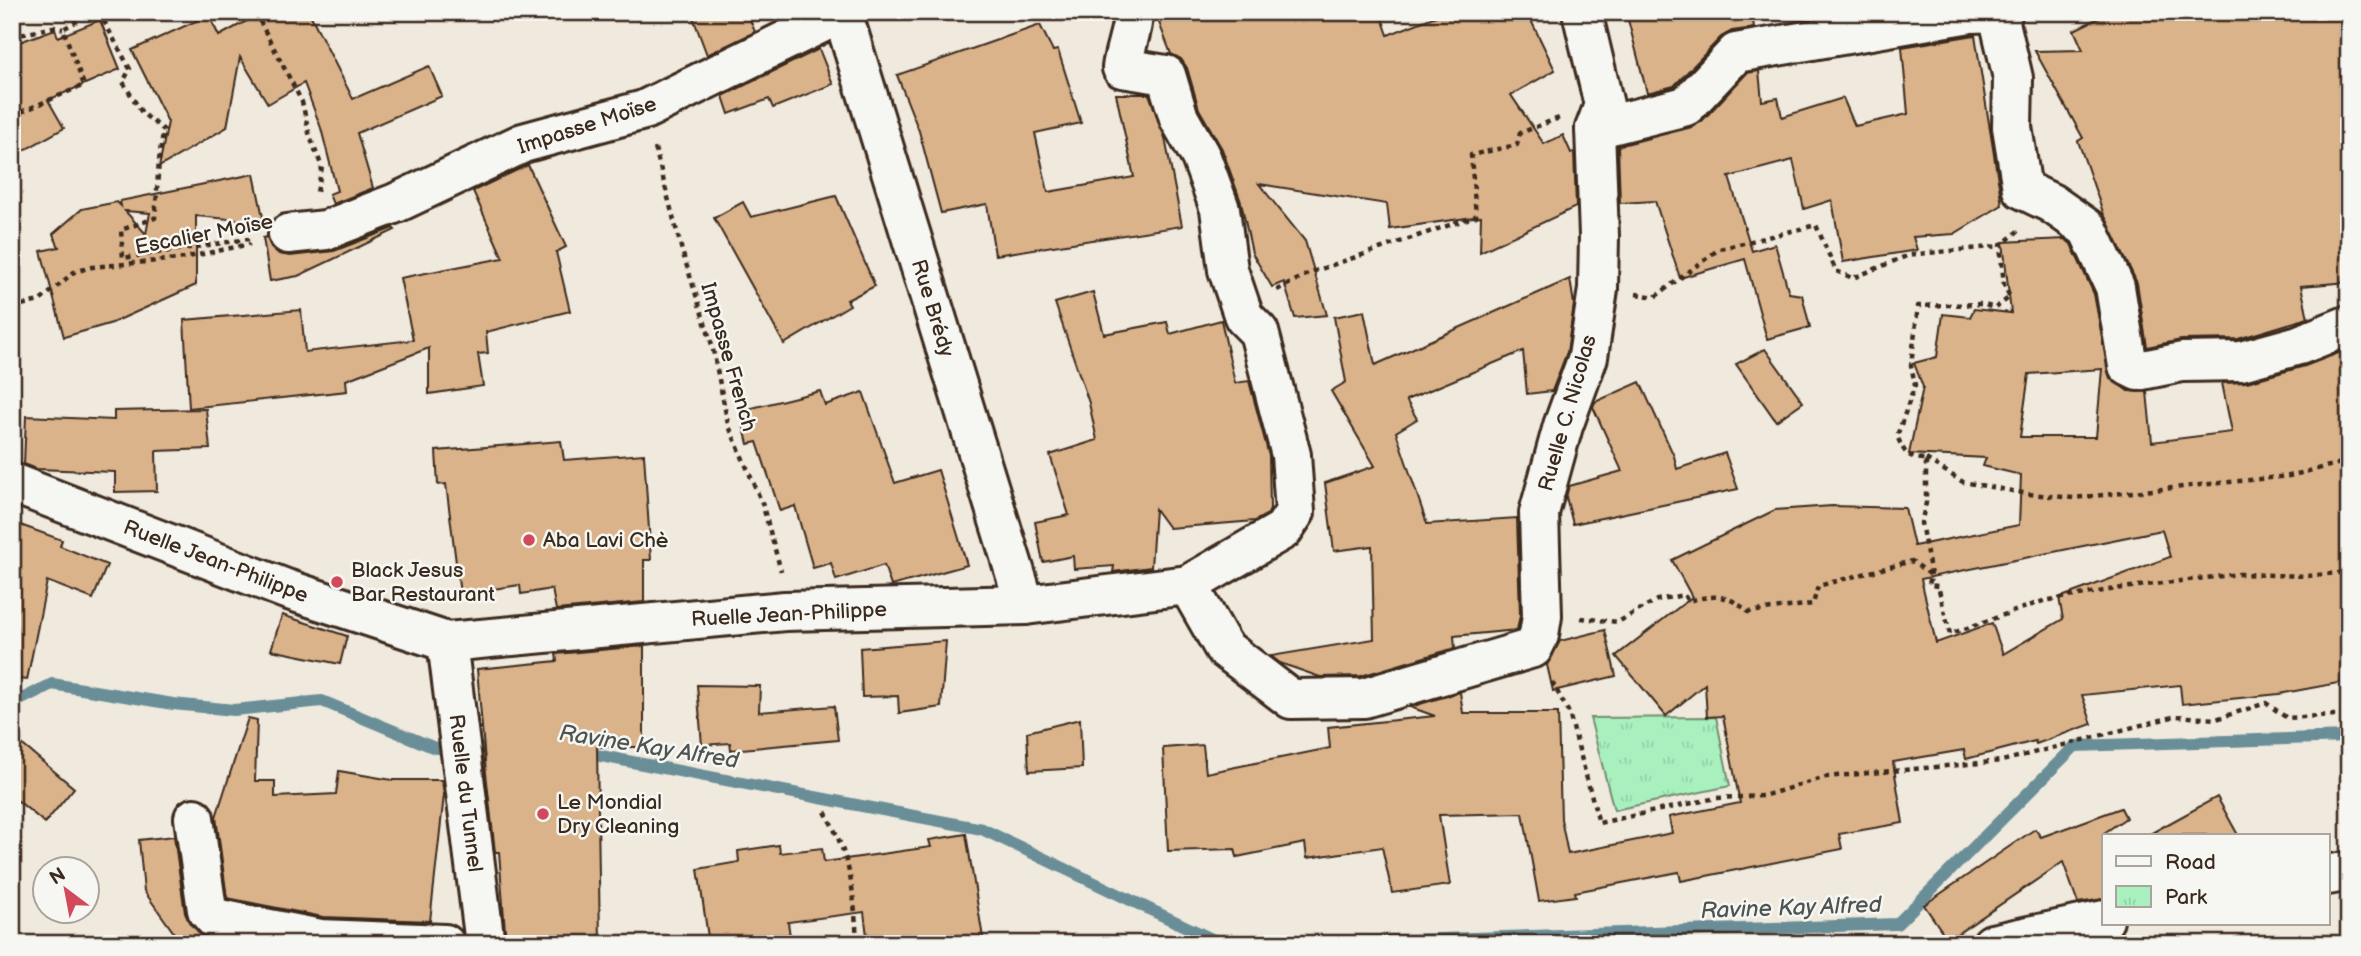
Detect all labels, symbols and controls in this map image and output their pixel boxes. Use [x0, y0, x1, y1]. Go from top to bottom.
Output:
street label: Impasse Moïse [515, 91, 660, 160]
street label: Escalier Moïse [133, 209, 275, 260]
street label: Rue Brédy [906, 256, 959, 360]
street label: Impasse French [695, 280, 762, 434]
street label: Ruelle C. Nicolas [1533, 332, 1602, 494]
street label: Ruelle Jean-Philippe [120, 515, 312, 608]
place label: Aba Lavi Chè [543, 528, 669, 553]
marker: Aba Lavi Chè [521, 532, 537, 548]
place label: Black Jesus Bar Restaurant [351, 558, 496, 607]
marker: Black Jesus Bar Restaurant [329, 574, 345, 590]
street label: Ruelle Jean-Philippe [691, 597, 887, 632]
street label: Ruelle du Tunnel [443, 713, 488, 873]
water label: Ravine Kay Alfred [557, 719, 741, 775]
place label: Le Mondial Dry Cleaning [557, 790, 679, 839]
marker: Le Mondial Dry Cleaning [535, 806, 551, 822]
legend [2102, 834, 2330, 925]
text: Road [2165, 850, 2216, 875]
north arrow [32, 855, 102, 925]
text: N [46, 863, 70, 890]
text: Park [2165, 885, 2208, 910]
water label: Ravine Kay Alfred [1700, 891, 1883, 925]

